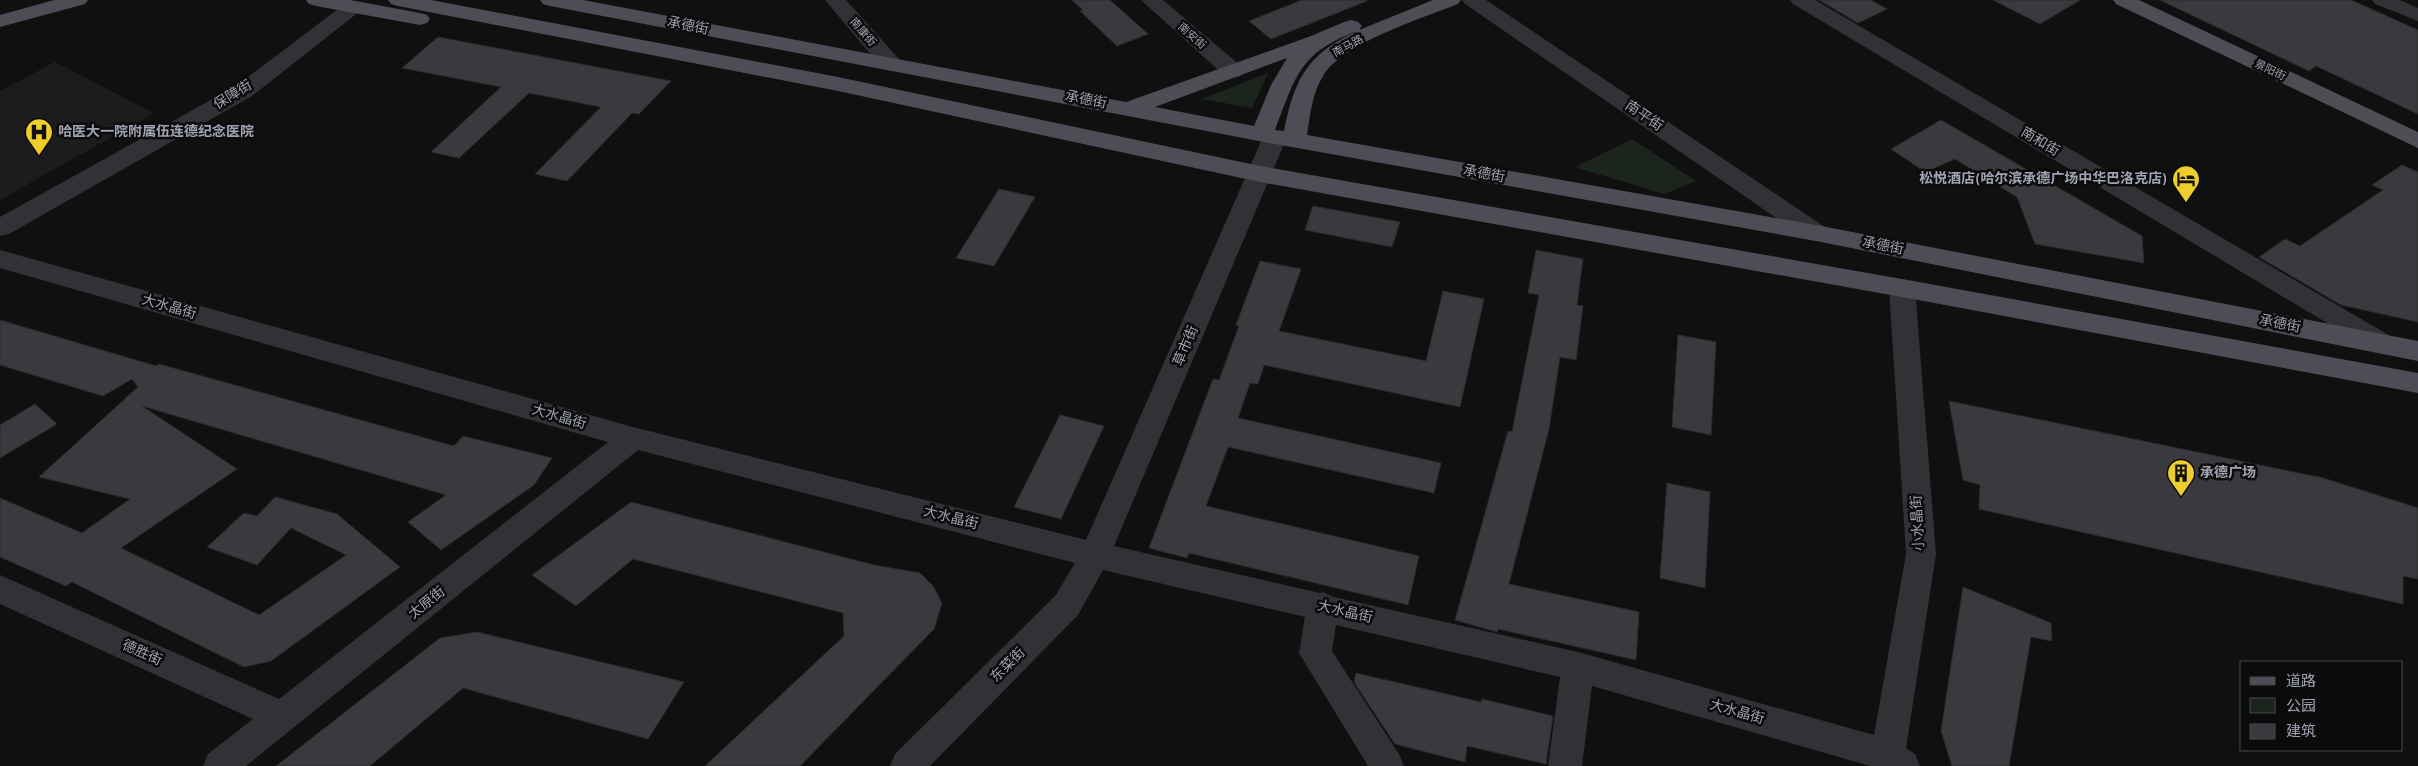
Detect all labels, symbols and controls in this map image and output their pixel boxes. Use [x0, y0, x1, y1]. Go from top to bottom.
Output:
street label: 承德街 [665, 12, 711, 40]
street label: 南康街 [847, 15, 879, 49]
street label: 南安街 [1175, 20, 1209, 52]
street label: 南马路 [1330, 31, 1366, 61]
street label: 景阳街 [2252, 56, 2288, 84]
street label: 保障街 [210, 75, 256, 115]
street label: 承德街 [1063, 86, 1109, 114]
street label: 南平街 [1621, 96, 1667, 136]
hospital icon: 哈医大一院附属伍连德纪念医院 [24, 117, 54, 156]
place label: 哈医大一院附属伍连德纪念医院 [58, 122, 254, 142]
street label: 南和街 [2017, 123, 2063, 161]
street label: 承德街 [1462, 161, 1506, 187]
hotel icon: 松悦酒店(哈尔滨承德广场中华巴洛克店) [2171, 164, 2201, 203]
place label: 松悦酒店(哈尔滨承德广场中华巴洛克店) [1919, 169, 2167, 189]
street label: 承德街 [1860, 232, 1906, 260]
street label: 大水晶街 [139, 290, 199, 324]
street label: 承德街 [2257, 310, 2303, 338]
street label: 草市街 [1169, 323, 1203, 369]
street label: 大水晶街 [529, 400, 589, 434]
building icon: 承德广场 [2166, 458, 2196, 497]
place label: 承德广场 [2200, 463, 2256, 483]
street label: 小水晶街 [1907, 495, 1929, 551]
street label: 大水晶街 [921, 502, 981, 534]
street label: 太原街 [404, 582, 450, 624]
street label: 大水晶街 [1315, 596, 1375, 628]
street label: 德胜街 [119, 635, 165, 671]
street label: 东菜街 [986, 643, 1030, 687]
legend [2240, 661, 2403, 751]
text: 道路 [2286, 671, 2316, 692]
street label: 大水晶街 [1707, 695, 1767, 729]
text: 公园 [2286, 696, 2316, 717]
text: 建筑 [2286, 721, 2316, 742]

